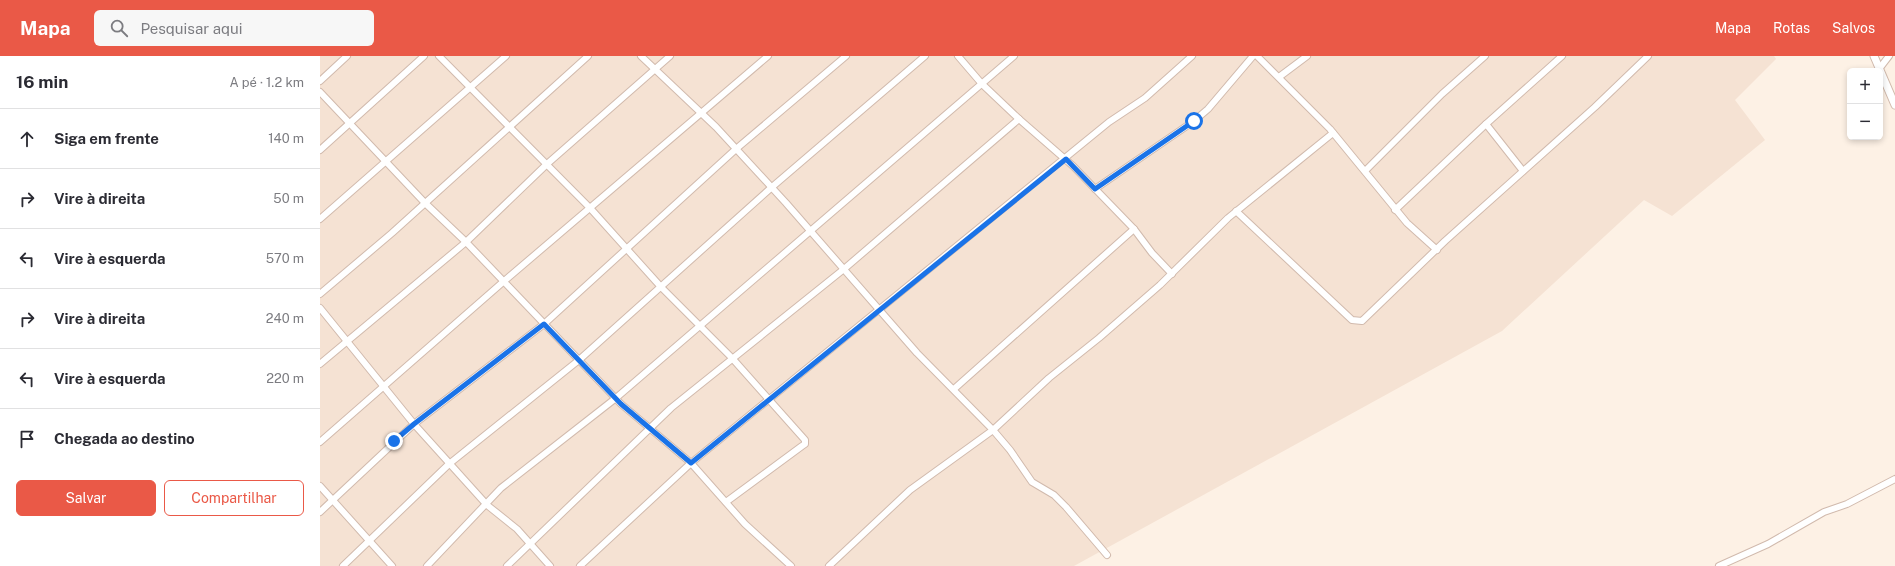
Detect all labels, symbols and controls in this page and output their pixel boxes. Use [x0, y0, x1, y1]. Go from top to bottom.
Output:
search box [94, 10, 374, 46]
text: Mapa [20, 17, 70, 39]
icon: search [108, 17, 130, 39]
text: Pesquisar aqui [140, 20, 242, 37]
text: Mapa [1715, 20, 1751, 36]
text: Rotas [1773, 20, 1810, 36]
text: Salvos [1832, 20, 1875, 36]
map controls [1847, 68, 1883, 140]
button: + [1847, 68, 1883, 104]
text: 16 min [16, 72, 68, 92]
text: A pé · 1.2 km [229, 75, 304, 90]
button: − [1847, 104, 1883, 140]
route start [1185, 112, 1203, 130]
icon: ahead [16, 128, 38, 150]
text: Siga em frente [54, 130, 159, 147]
text: 140 m [268, 131, 304, 146]
icon: right [16, 188, 38, 210]
text: Vire à direita [54, 190, 145, 207]
text: 50 m [273, 191, 304, 206]
icon: left [16, 248, 38, 270]
text: Vire à esquerda [54, 250, 166, 267]
text: 570 m [266, 251, 304, 266]
icon: right [16, 308, 38, 330]
text: Vire à direita [54, 310, 145, 327]
text: 240 m [266, 311, 304, 326]
icon: left [16, 368, 38, 390]
text: Vire à esquerda [54, 370, 166, 387]
text: 220 m [266, 371, 304, 386]
icon: arrive [16, 428, 38, 450]
text: Chegada ao destino [54, 430, 195, 447]
route end [385, 432, 403, 450]
button: Salvar [16, 480, 156, 516]
button: Compartilhar [164, 480, 304, 516]

